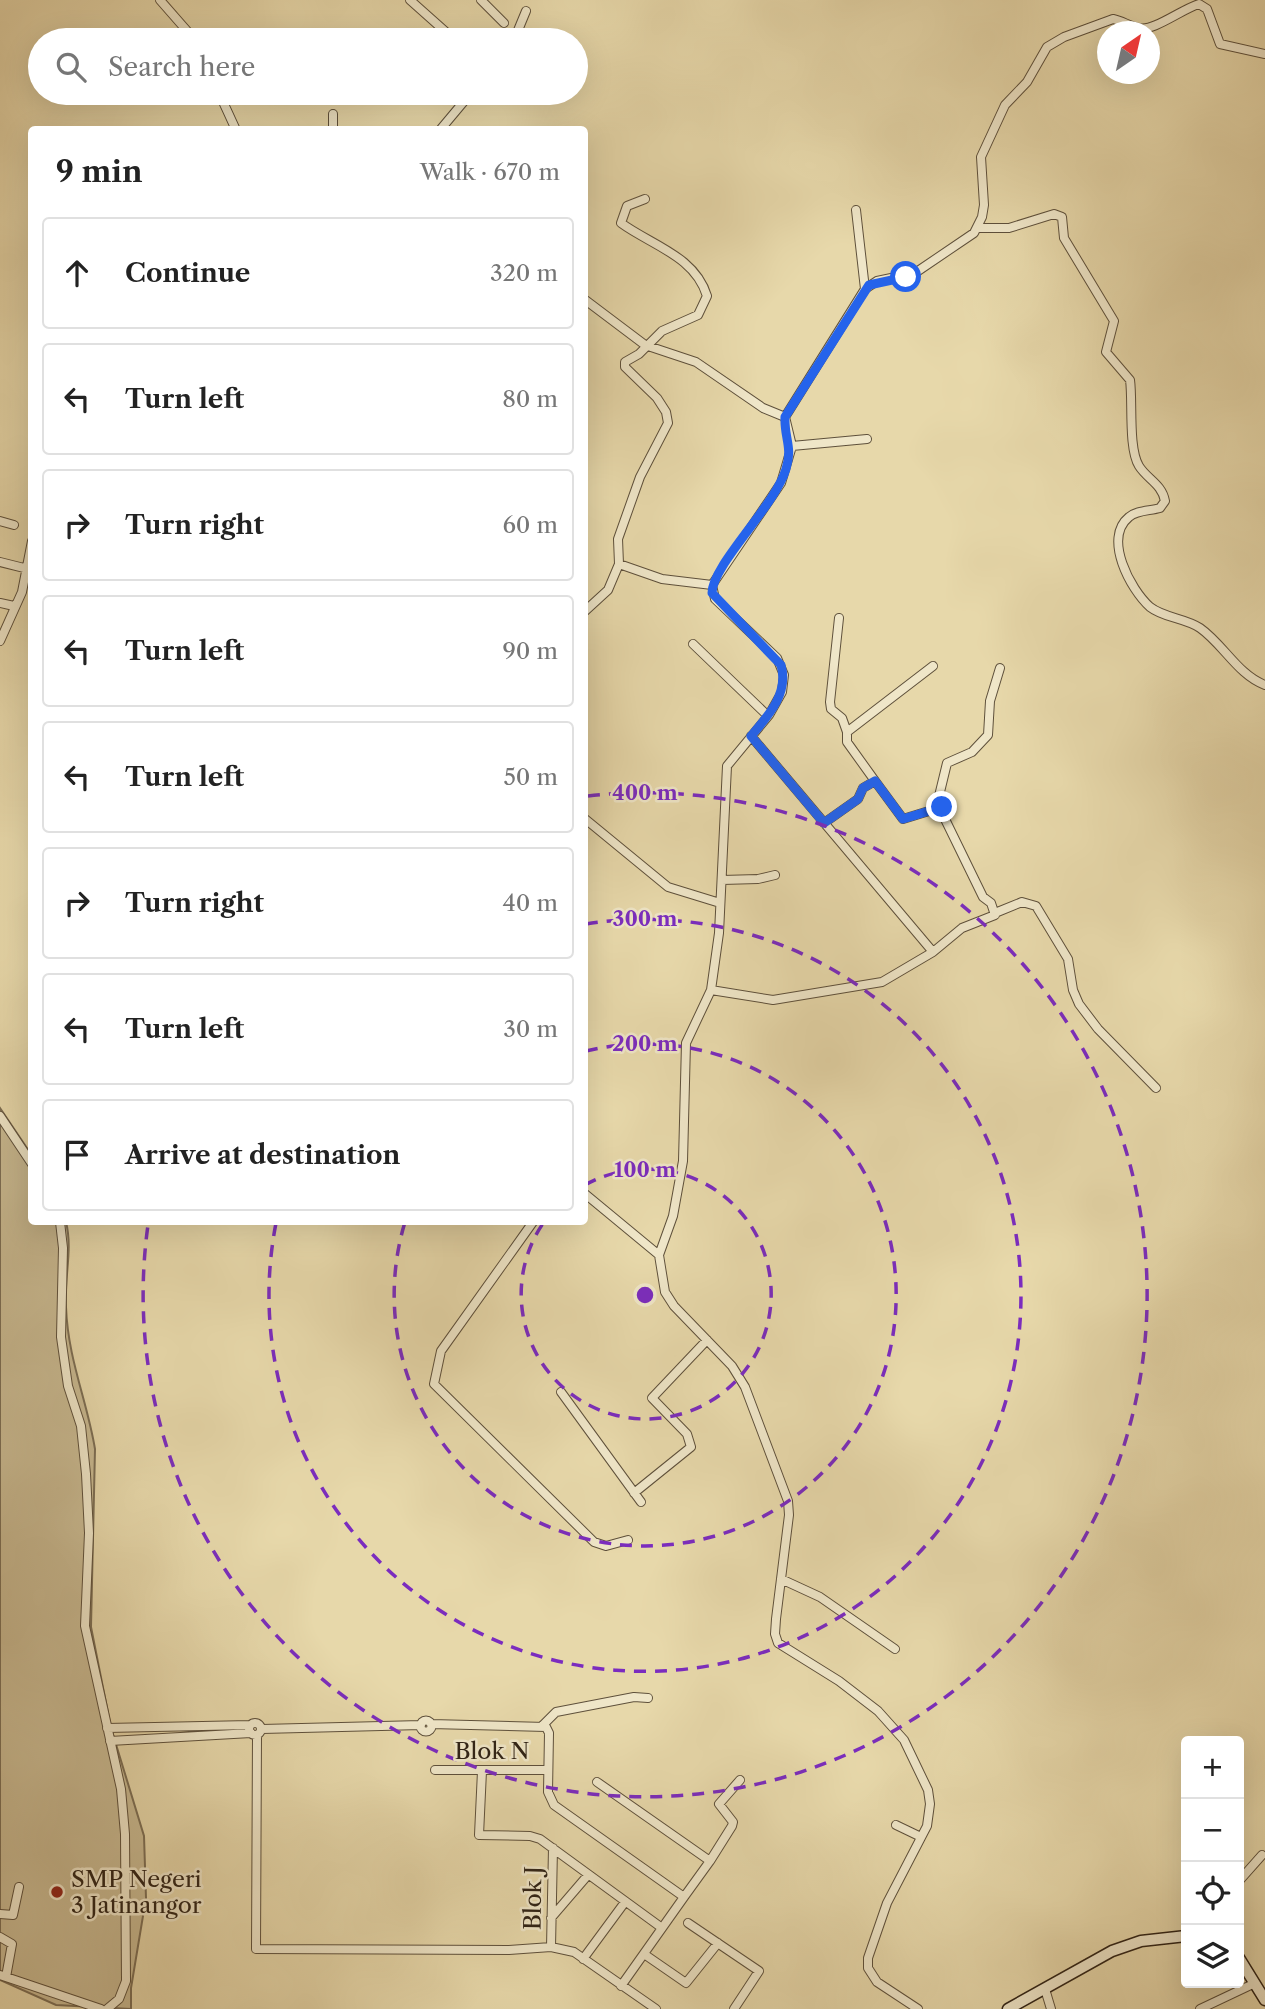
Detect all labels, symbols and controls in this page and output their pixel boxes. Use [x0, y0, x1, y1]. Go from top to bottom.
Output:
north arrow [1097, 21, 1160, 84]
search box [28, 28, 588, 105]
icon: search [52, 48, 90, 86]
text: Search here [108, 51, 255, 83]
text: 9 min [56, 153, 143, 190]
text: Walk · 670 m [420, 158, 560, 186]
icon: ahead [58, 254, 96, 292]
text: Continue [125, 257, 250, 289]
text: 320 m [490, 259, 558, 287]
route start [890, 261, 921, 292]
icon: left [58, 380, 96, 418]
text: Turn left [125, 383, 244, 415]
text: 80 m [502, 385, 558, 413]
icon: right [58, 506, 96, 544]
text: Turn right [125, 509, 264, 541]
text: 60 m [502, 511, 558, 539]
icon: left [58, 632, 96, 670]
text: Turn left [125, 635, 244, 667]
text: 90 m [502, 637, 558, 665]
icon: left [58, 758, 96, 796]
text: Turn left [125, 761, 244, 793]
text: 50 m [503, 763, 558, 791]
text: 400 m [612, 780, 678, 805]
route end [926, 791, 957, 822]
icon: right [58, 884, 96, 922]
text: Turn right [125, 887, 264, 919]
text: 40 m [503, 889, 558, 917]
text: 300 m [613, 906, 677, 931]
icon: left [58, 1010, 96, 1048]
text: Turn left [125, 1013, 244, 1045]
text: 30 m [503, 1015, 558, 1043]
text: 200 m [612, 1031, 678, 1056]
icon: arrive [58, 1136, 96, 1174]
text: Arrive at destination [125, 1139, 400, 1171]
text: 100 m [614, 1157, 676, 1182]
centre of rings [633, 1283, 657, 1307]
map controls [1181, 1736, 1244, 1988]
button: + [1181, 1736, 1244, 1799]
street label: Blok N [455, 1737, 529, 1765]
button: − [1181, 1799, 1244, 1862]
button: locate [1181, 1862, 1244, 1925]
place label: SMP Negeri 3 Jatinangor [71, 1865, 202, 1919]
street label: Blok J [518, 1866, 548, 1930]
marker: SMP Negeri 3 Jatinangor [49, 1884, 65, 1900]
button: layers [1181, 1925, 1244, 1988]

